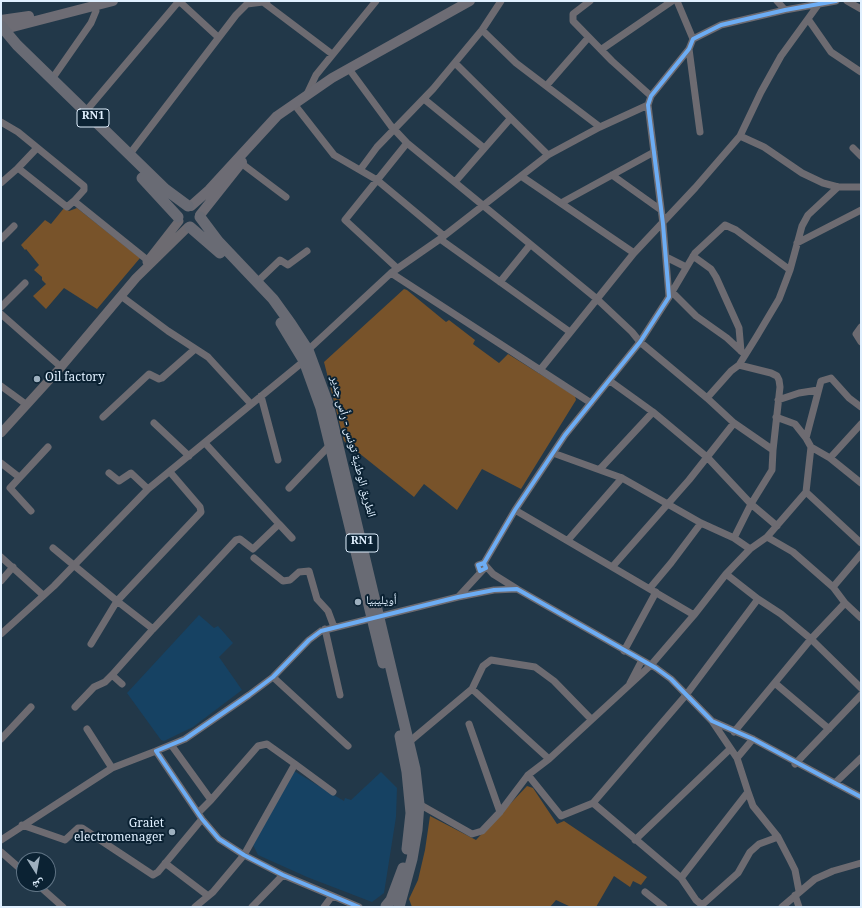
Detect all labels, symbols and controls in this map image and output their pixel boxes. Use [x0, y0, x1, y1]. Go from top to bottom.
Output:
road number: RN1 [77, 109, 109, 127]
place label: Oil factory [45, 372, 105, 386]
marker: Oil factory [32, 374, 42, 384]
street label: الطريق الوطنية تونس - رأس جدير [325, 375, 377, 519]
road number: RN1 [346, 534, 378, 552]
place label: أويليبيا [366, 595, 397, 609]
marker: أويليبيا [353, 597, 363, 607]
place label: Graiet electromenager [74, 818, 164, 846]
marker: Graiet electromenager [167, 827, 177, 837]
north arrow [16, 852, 56, 892]
text: ش [31, 873, 46, 894]

